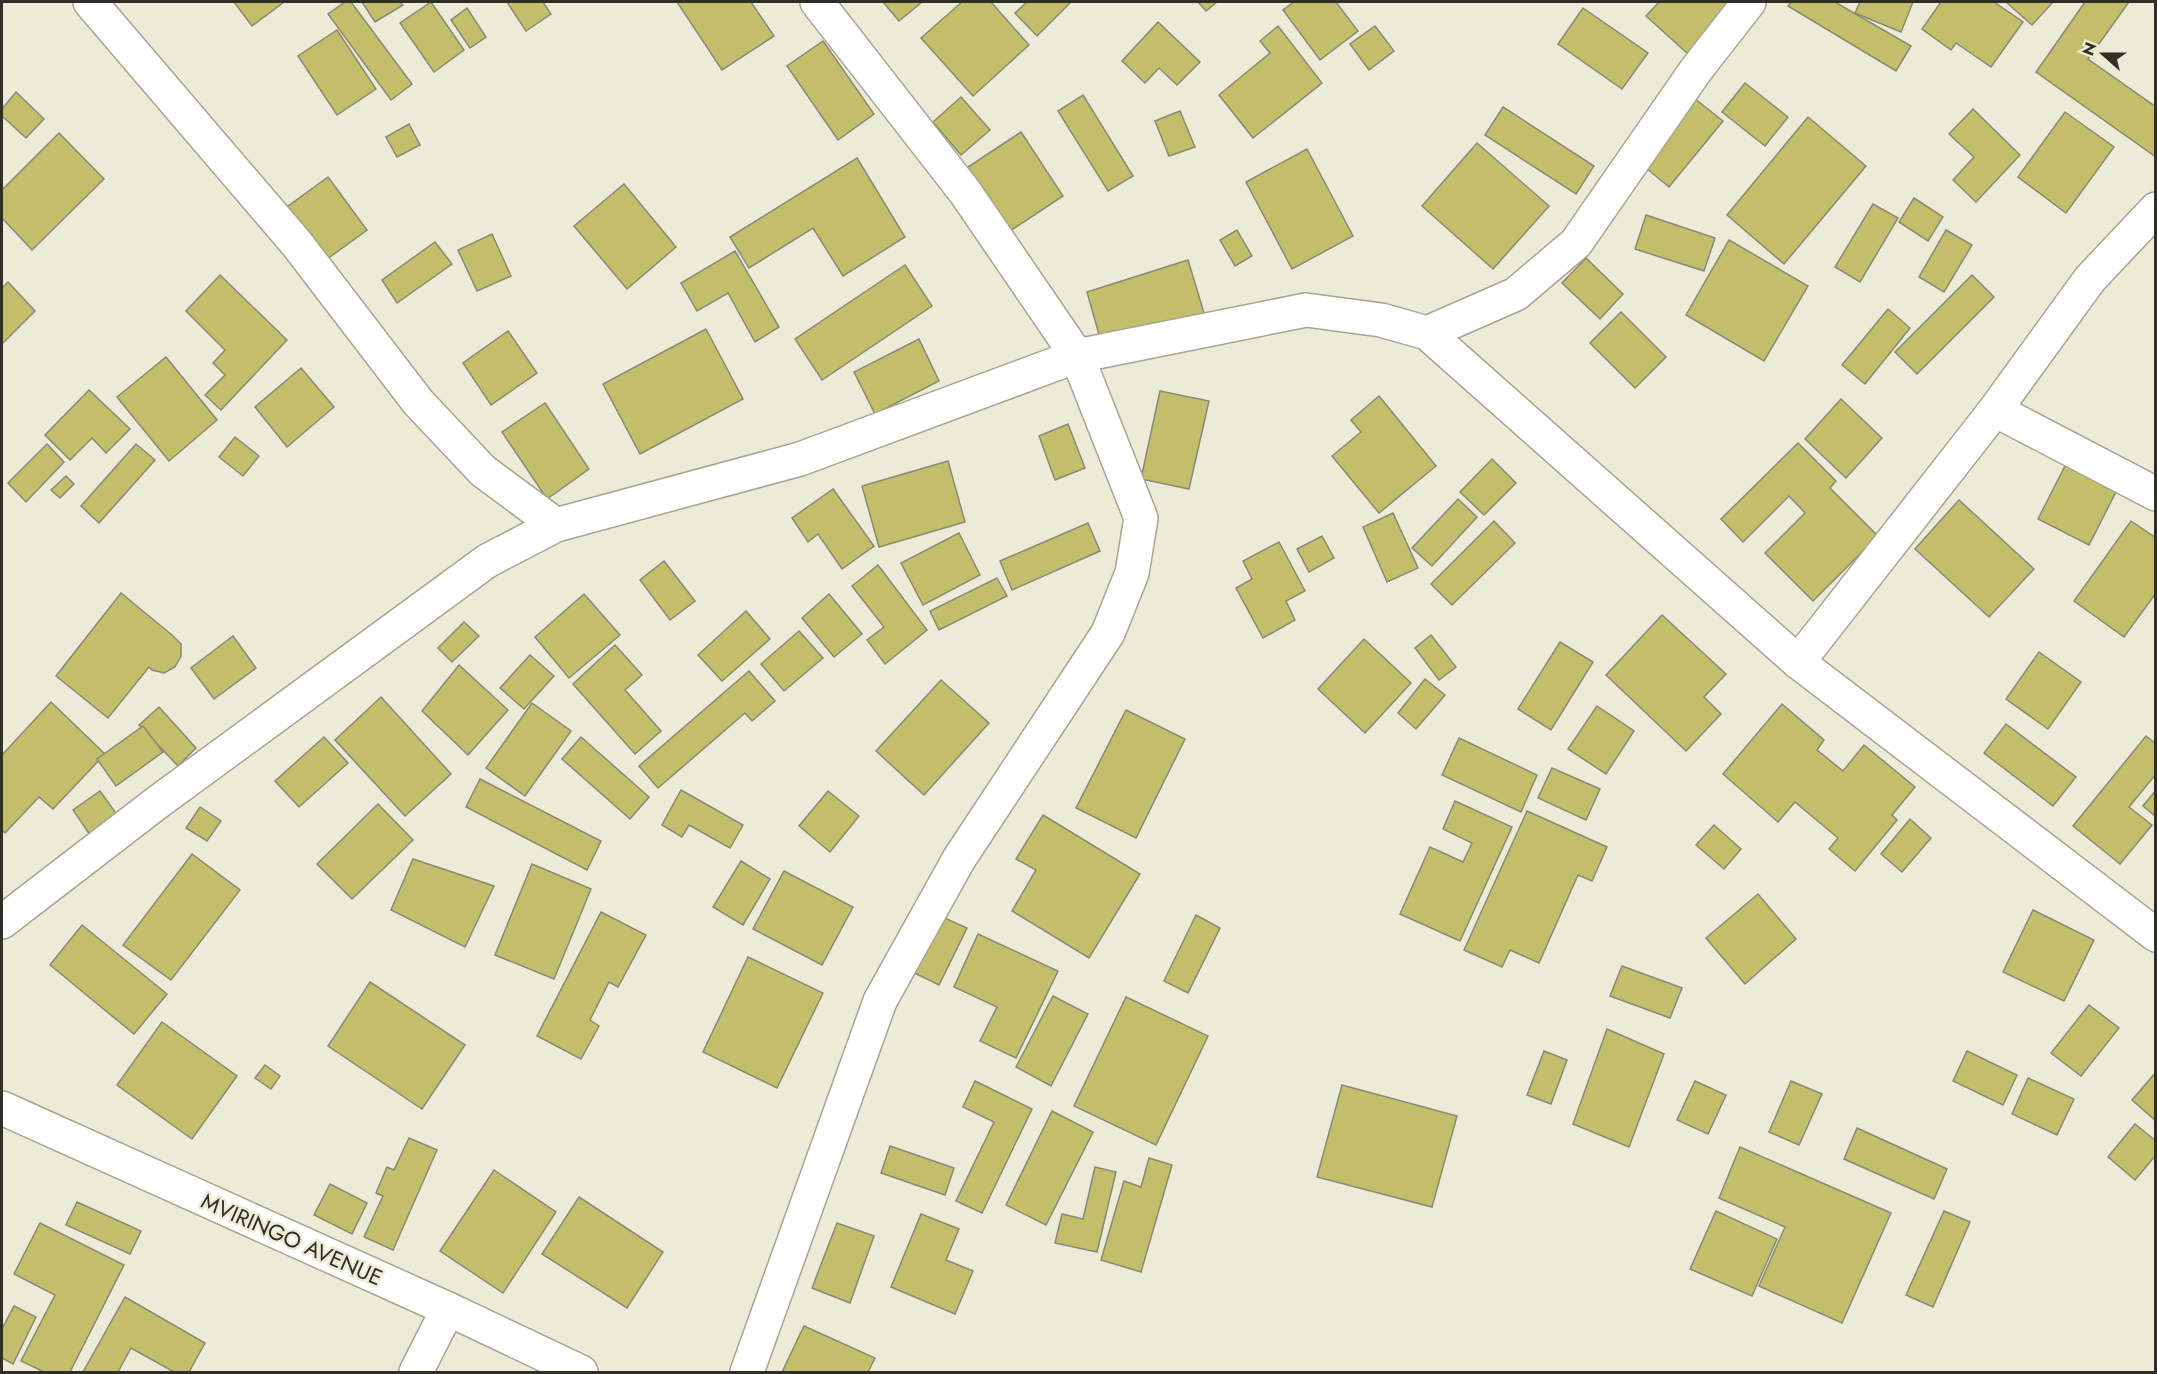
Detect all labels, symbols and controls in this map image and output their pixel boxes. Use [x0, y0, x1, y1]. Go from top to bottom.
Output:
north arrow [2073, 24, 2133, 84]
text: N [2076, 39, 2102, 59]
street label: MVIRINGO AVENUE [196, 1185, 388, 1293]

